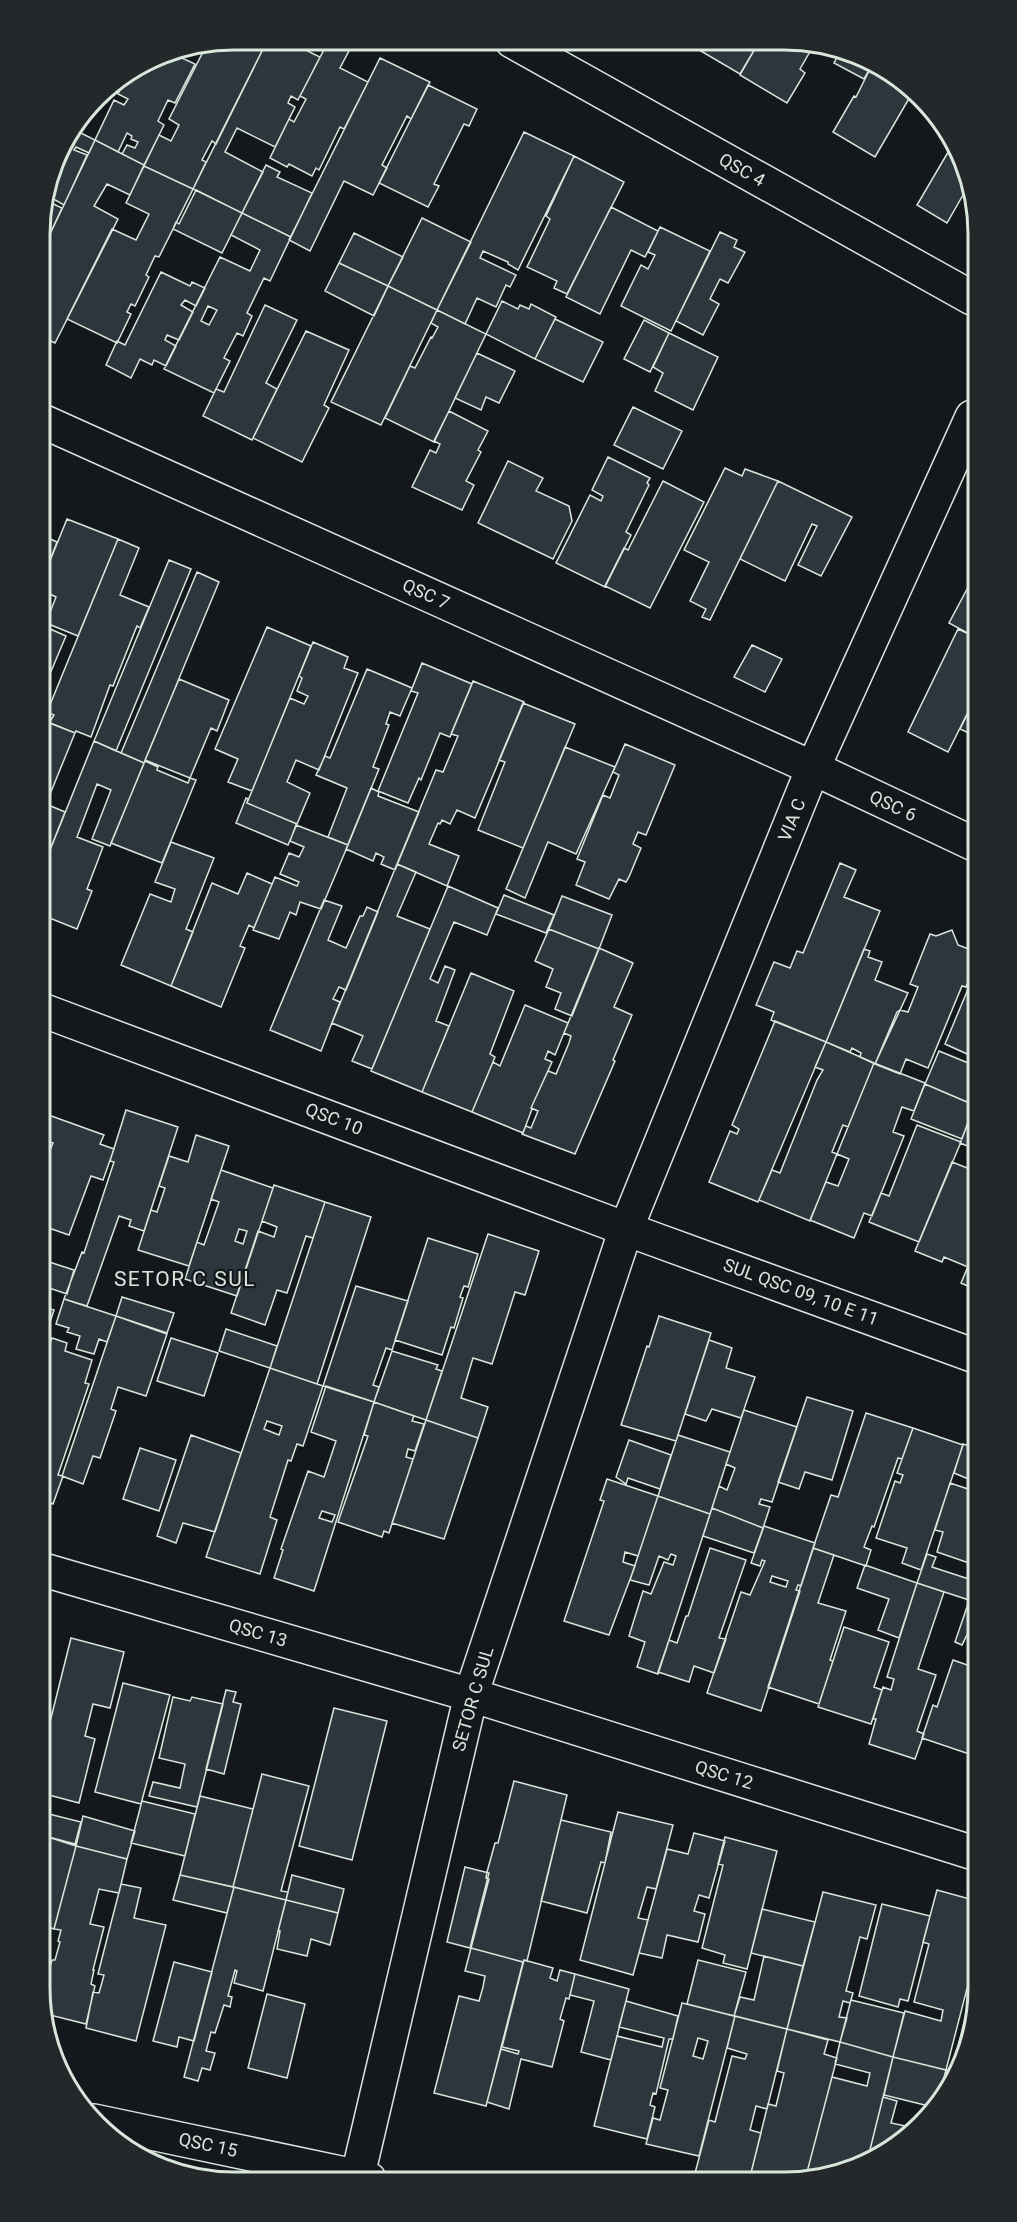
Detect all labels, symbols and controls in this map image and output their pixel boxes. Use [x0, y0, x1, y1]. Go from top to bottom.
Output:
street label: QSC 4 [716, 148, 769, 191]
street label: QSC 7 [399, 574, 453, 613]
street label: QSC 6 [866, 786, 920, 825]
street label: VIA C [773, 795, 810, 844]
street label: QSC 10 [303, 1098, 366, 1139]
street label: SUL QSC 09, 10 E 11 [721, 1254, 882, 1329]
district label: SETOR C SUL [114, 1267, 256, 1291]
street label: QSC 13 [227, 1614, 290, 1651]
street label: SETOR C SUL [448, 1644, 498, 1754]
street label: QSC 12 [693, 1756, 756, 1793]
street label: QSC 15 [177, 2128, 239, 2161]

